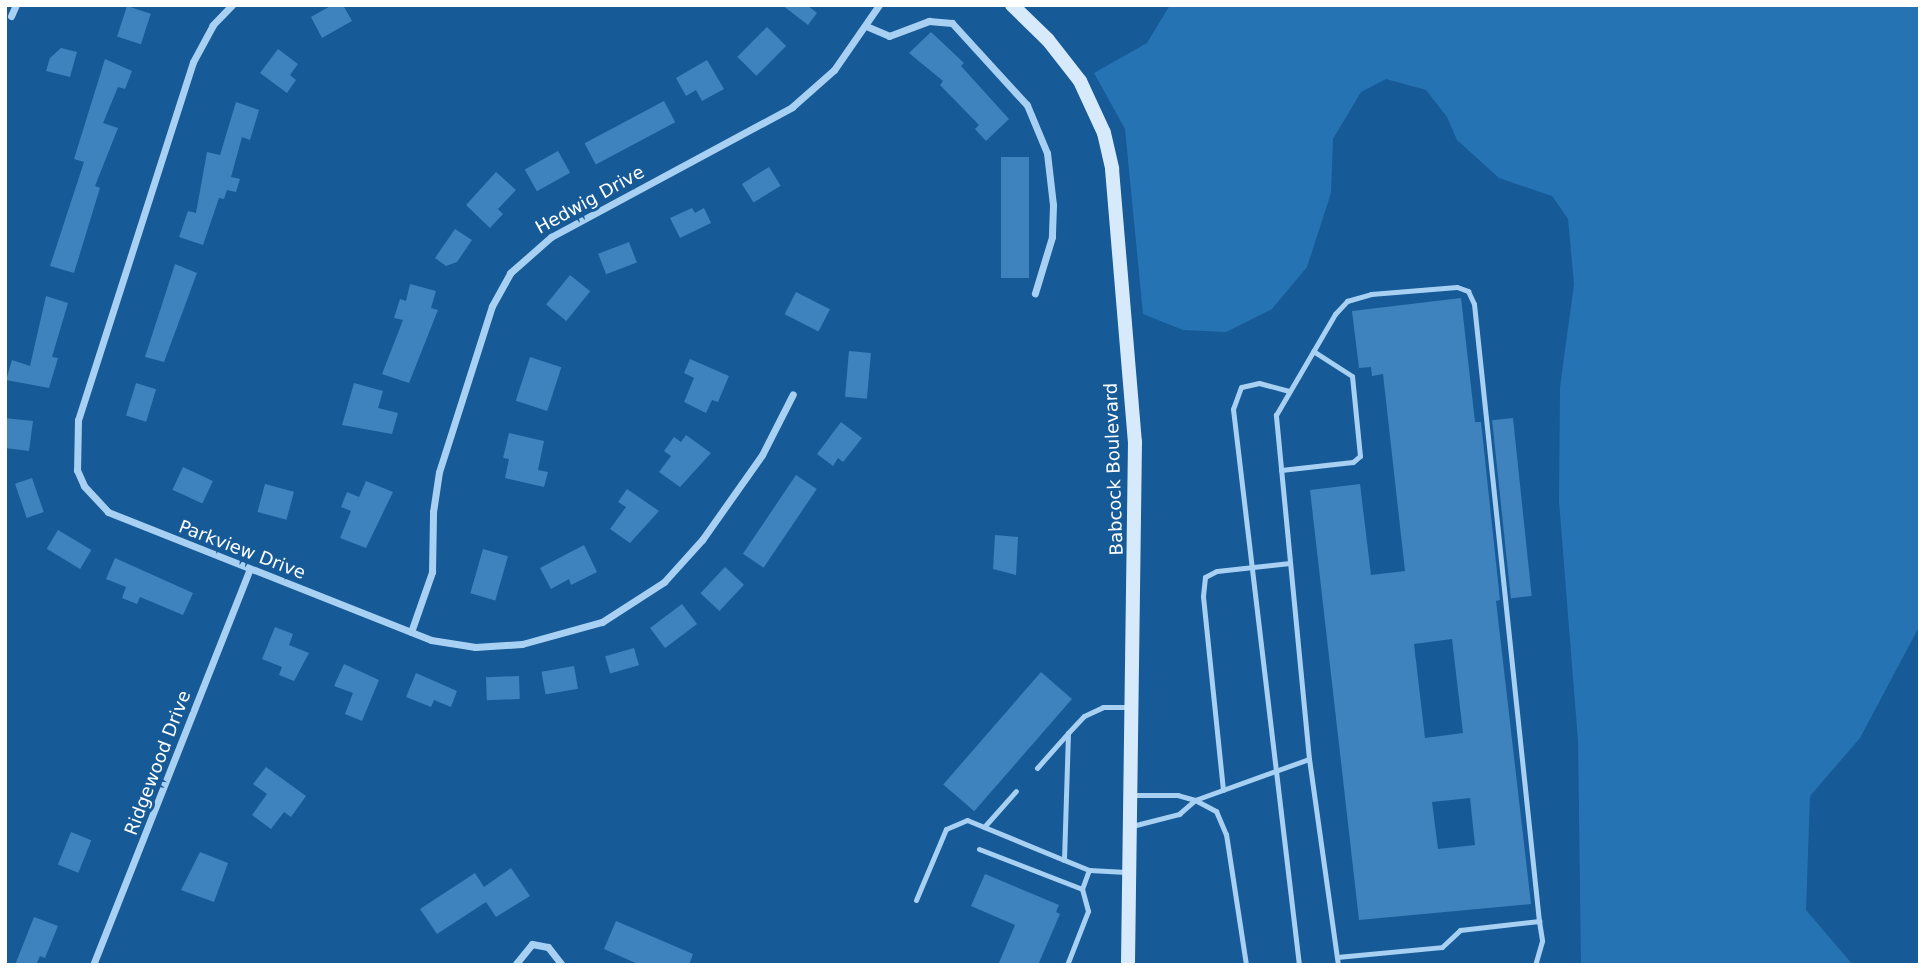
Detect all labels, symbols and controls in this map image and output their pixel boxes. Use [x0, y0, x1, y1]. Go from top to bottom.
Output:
street label: Hedwig Drive [532, 161, 648, 239]
street label: Babcock Boulevard [1100, 382, 1128, 556]
street label: Parkview Drive [176, 516, 308, 584]
street label: Ridgewood Drive [120, 688, 196, 838]

